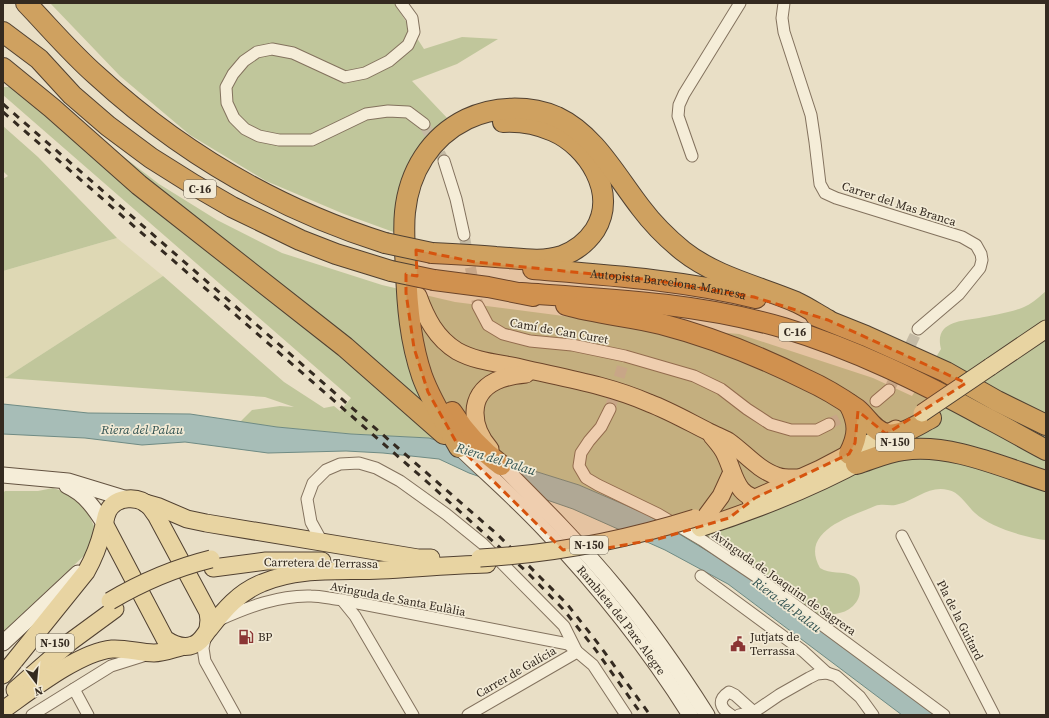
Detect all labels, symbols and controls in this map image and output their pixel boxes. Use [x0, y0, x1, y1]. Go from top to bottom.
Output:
street label: Carrer del Mas Branca [840, 178, 959, 230]
road number: C-16 [184, 180, 216, 198]
street label: Autopista Barcelona-Manresa [589, 266, 749, 304]
street label: Camí de Can Curet [509, 314, 610, 348]
road number: C-16 [779, 323, 811, 341]
water label: Riera del Palau [100, 421, 184, 438]
road number: N-150 [876, 433, 914, 451]
water label: Riera del Palau [453, 439, 538, 479]
street label: Avinguda de Joaquim de Sagrera [709, 527, 860, 640]
road number: N-150 [570, 536, 608, 554]
street label: Carretera de Terrassa [264, 554, 379, 572]
street label: Rambleta del Pare Alegre [573, 562, 669, 678]
water label: Riera del Palau [748, 573, 825, 637]
street label: Pla de la Guitard [933, 577, 987, 663]
street label: Avinguda de Santa Eulàlia [329, 578, 468, 620]
fuel station icon: BP [237, 628, 255, 646]
place label: BP [258, 629, 272, 645]
place label: Jutjats de Terrassa [749, 629, 799, 659]
road number: N-150 [36, 634, 74, 652]
public building icon: Jutjats de Terrassa [729, 635, 747, 653]
street label: Carrer de Galícia [473, 642, 560, 702]
north arrow [16, 662, 56, 702]
text: N [33, 683, 45, 699]

